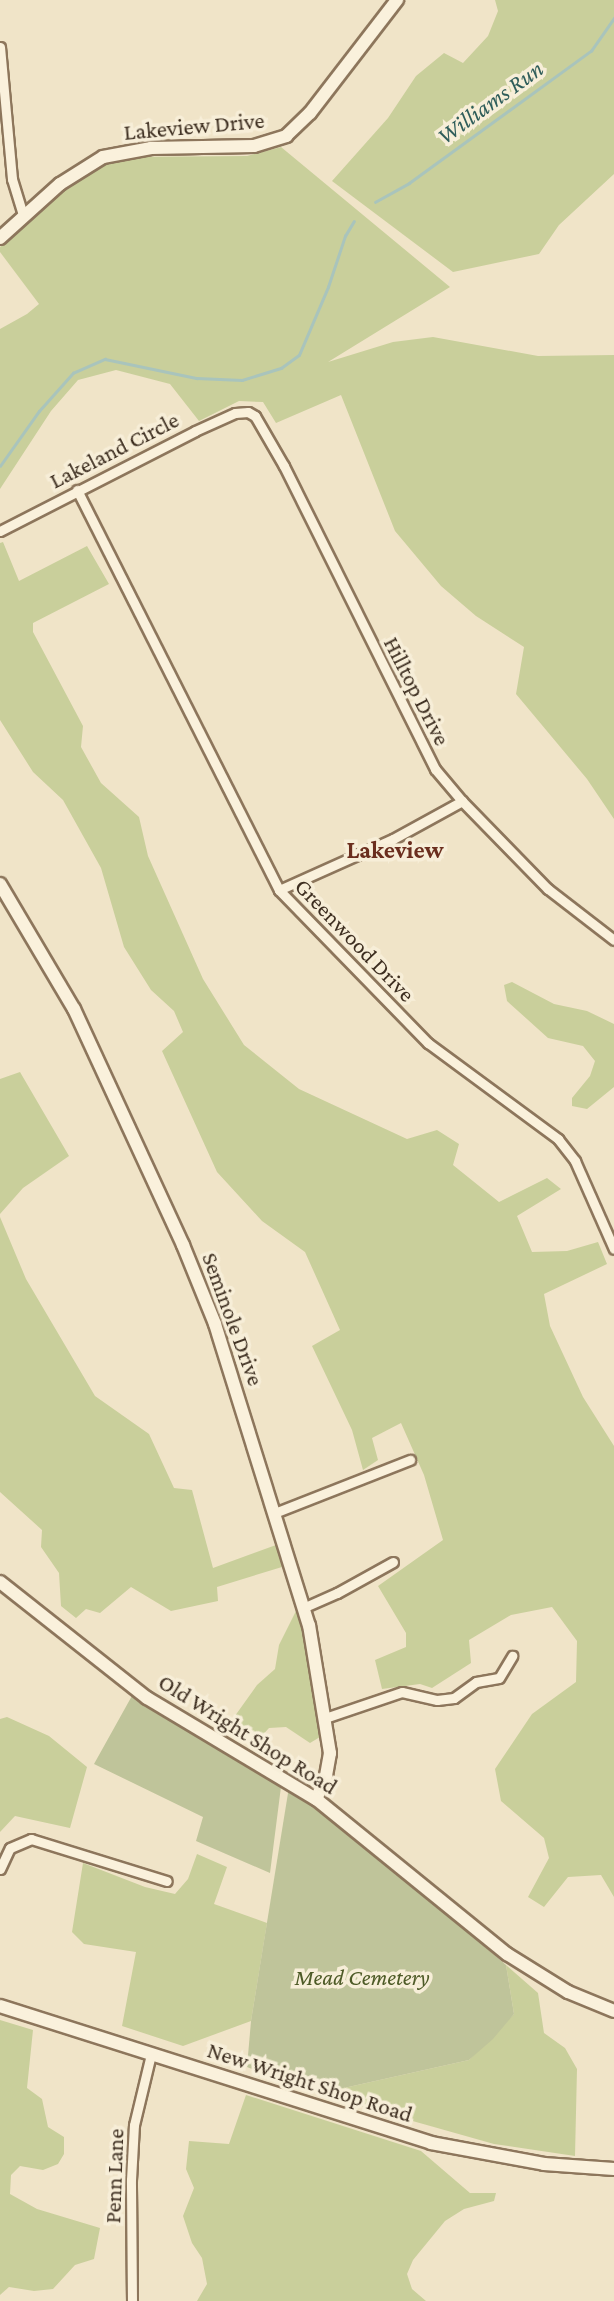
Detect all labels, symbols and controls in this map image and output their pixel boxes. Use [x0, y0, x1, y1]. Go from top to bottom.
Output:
water label: Williams Run [431, 54, 549, 150]
street label: Lakeview Drive [123, 106, 265, 146]
street label: Lakeland Circle [45, 406, 183, 494]
street label: Hilltop Drive [378, 632, 456, 750]
district label: Lakeview [346, 836, 444, 864]
street label: Greenwood Drive [289, 873, 421, 1007]
street label: Seminole Drive [196, 1249, 270, 1389]
street label: Old Wright Shop Road [153, 1668, 343, 1800]
park label: Mead Cemetery [294, 1963, 430, 1991]
street label: New Wright Shop Road [204, 2036, 416, 2128]
street label: Penn Lane [99, 2128, 129, 2224]

